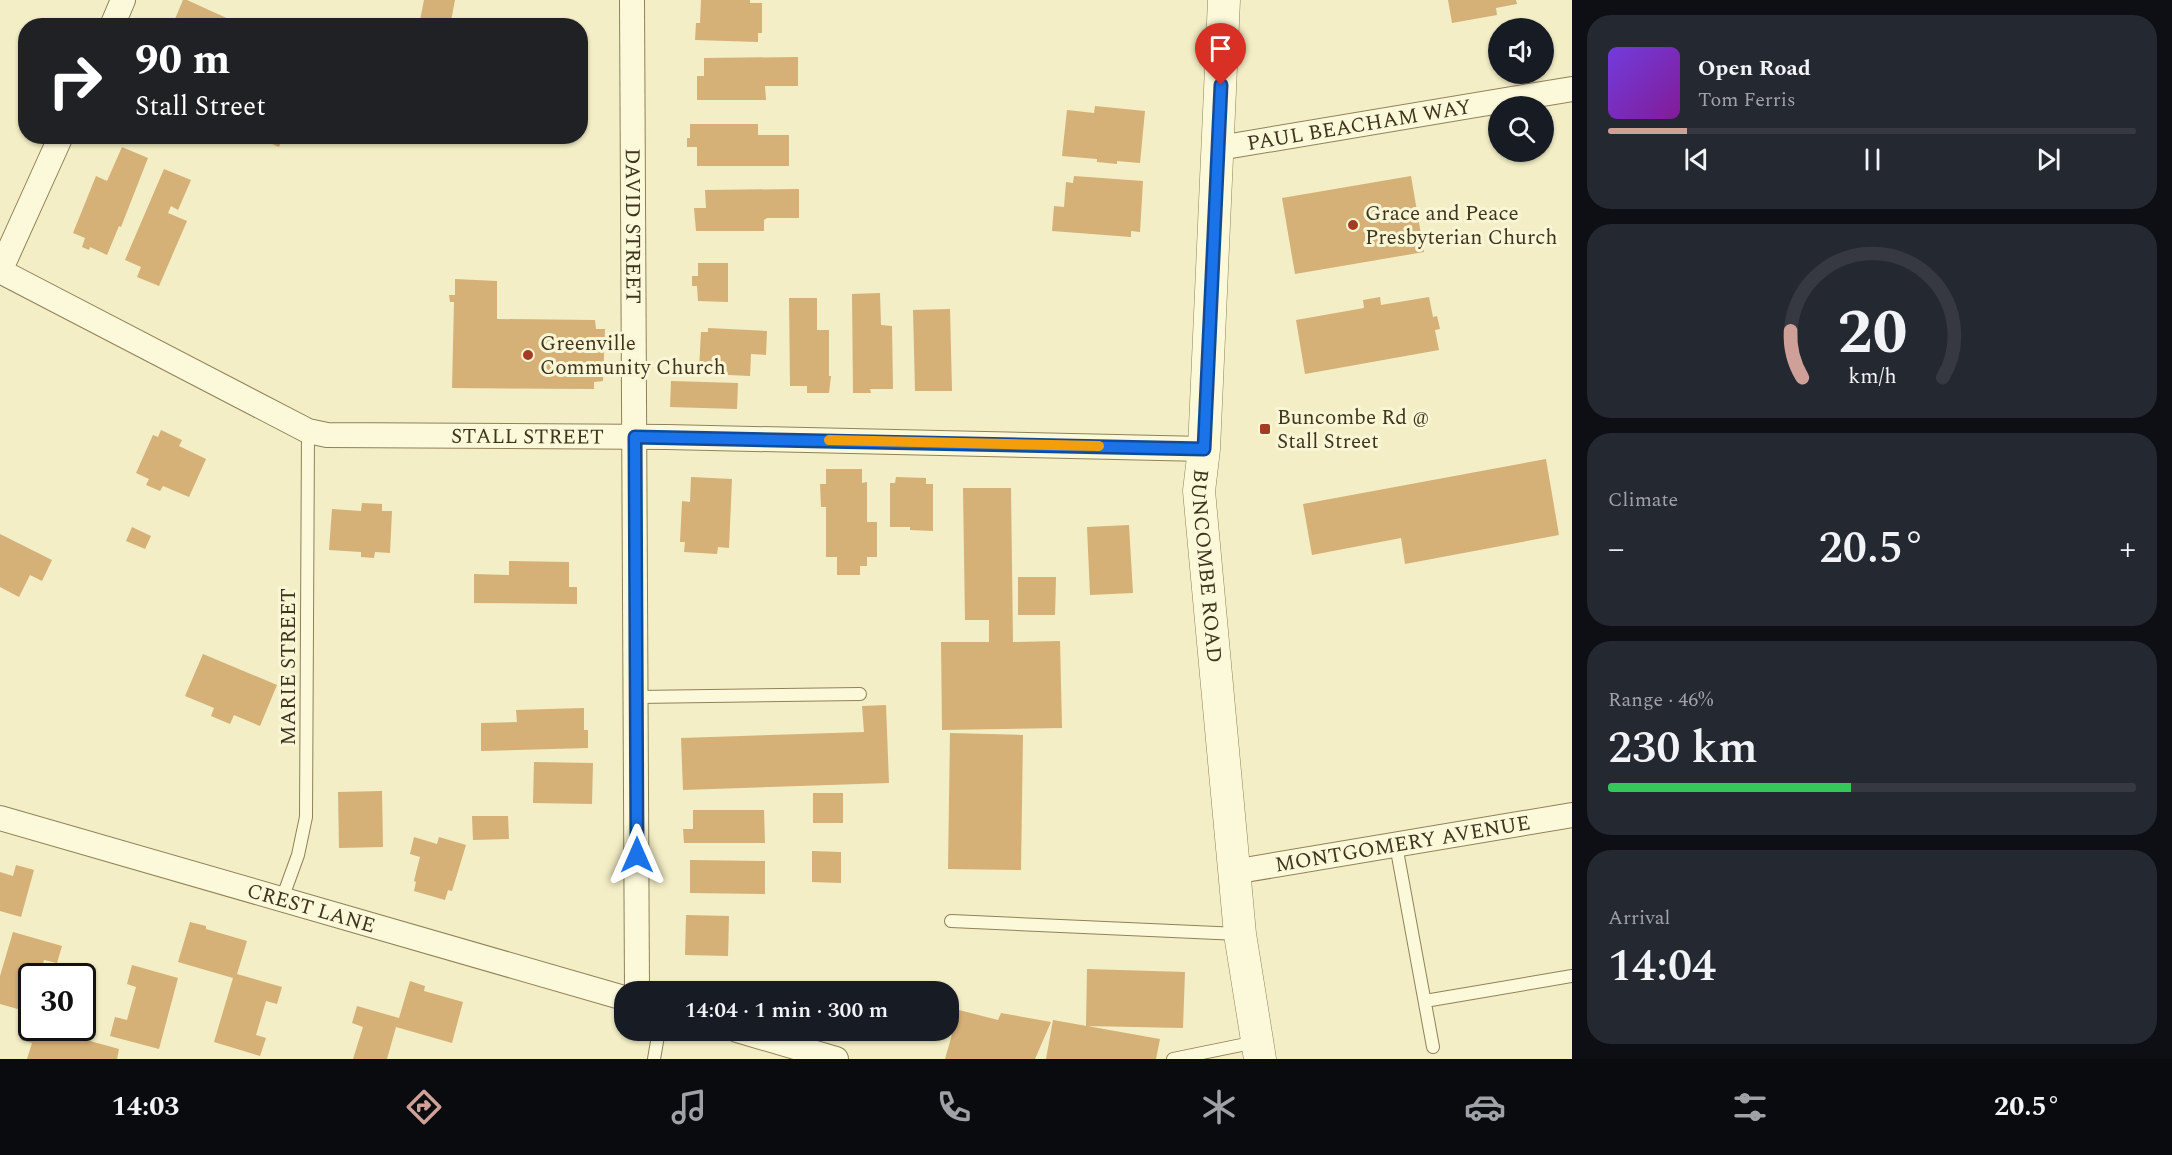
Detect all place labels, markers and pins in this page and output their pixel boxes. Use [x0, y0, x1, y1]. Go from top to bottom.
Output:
pin [1195, 23, 1246, 85]
place label: Grace and Peace Presbyterian Church [1365, 198, 1558, 254]
marker: Grace and Peace Presbyterian Church [1346, 218, 1360, 232]
place label: Greenville Community Church [540, 328, 726, 384]
marker: Greenville Community Church [521, 348, 535, 362]
place label: Buncombe Rd @ Stall Street [1277, 402, 1429, 458]
marker: Buncombe Rd @ Stall Street [1258, 422, 1272, 436]

